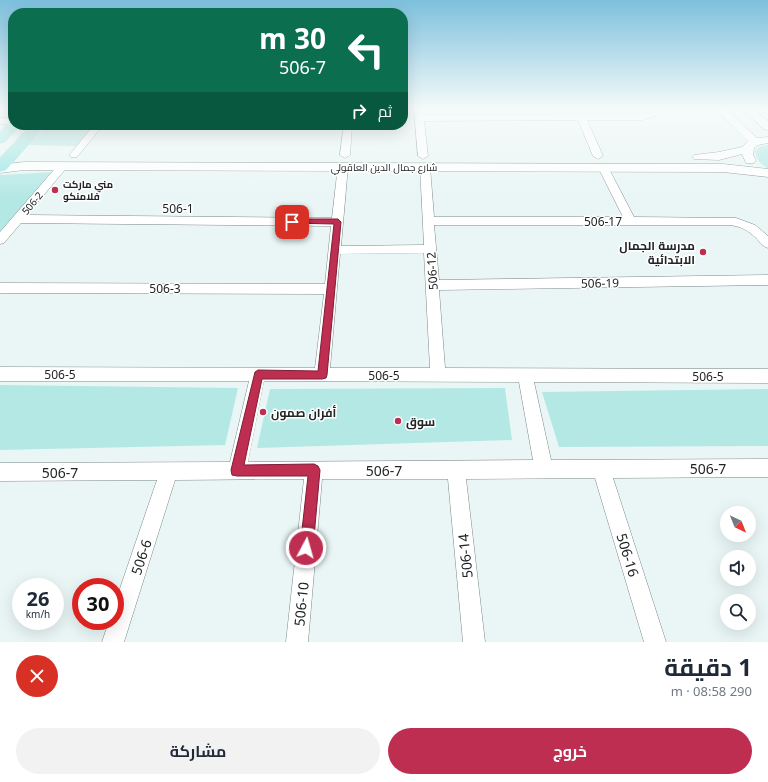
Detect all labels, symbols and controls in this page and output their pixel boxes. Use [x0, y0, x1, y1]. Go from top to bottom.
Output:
text: 30 m [259, 19, 326, 57]
icon: left [340, 24, 392, 76]
text: 506-7 [279, 55, 326, 79]
icon: right [348, 100, 370, 122]
text: ثم [378, 101, 392, 121]
street label: شارع جمال الدين العاقولي [331, 160, 437, 175]
place label: مني ماركت فلامنكو [63, 177, 113, 203]
marker: مني ماركت فلامنكو [50, 185, 60, 195]
street label: 506-2 [18, 188, 46, 217]
street label: 506-1 [162, 200, 194, 217]
pin [275, 205, 309, 239]
icon: arrive [281, 211, 303, 233]
street label: 506-17 [584, 213, 622, 230]
place label: مدرسة الجمال الابتدائية [619, 237, 695, 268]
marker: مدرسة الجمال الابتدائية [698, 247, 708, 257]
street label: 506-12 [422, 251, 442, 291]
street label: 506-19 [581, 274, 619, 292]
street label: 506-3 [149, 280, 181, 297]
street label: 506-5 [44, 366, 76, 383]
street label: 506-5 [368, 367, 400, 384]
street label: 506-5 [692, 368, 724, 385]
place label: أفران صمون [271, 404, 336, 421]
marker: أفران صمون [258, 407, 268, 417]
place label: سوق [406, 413, 435, 430]
marker: سوق [393, 416, 403, 426]
street label: 506-7 [690, 459, 726, 478]
street label: 506-7 [366, 461, 402, 480]
street label: 506-7 [42, 463, 78, 482]
north arrow [720, 506, 756, 542]
map controls [720, 506, 756, 630]
position arrow [285, 527, 327, 569]
street label: 506-16 [612, 531, 644, 579]
street label: 506-14 [453, 533, 477, 579]
street label: 506-6 [126, 537, 156, 577]
button: sound [720, 550, 756, 586]
speed limit sign: 30 [72, 578, 124, 630]
street label: 506-10 [289, 581, 313, 627]
text: 26 [27, 585, 49, 612]
button: search [720, 594, 756, 630]
text: km/h [26, 607, 50, 621]
text: 1 دقيقة [664, 650, 752, 683]
button: close [16, 655, 58, 697]
text: 290 m · 08:58 [671, 682, 752, 700]
button: مشاركة [16, 728, 380, 774]
button: خروج [388, 728, 752, 774]

